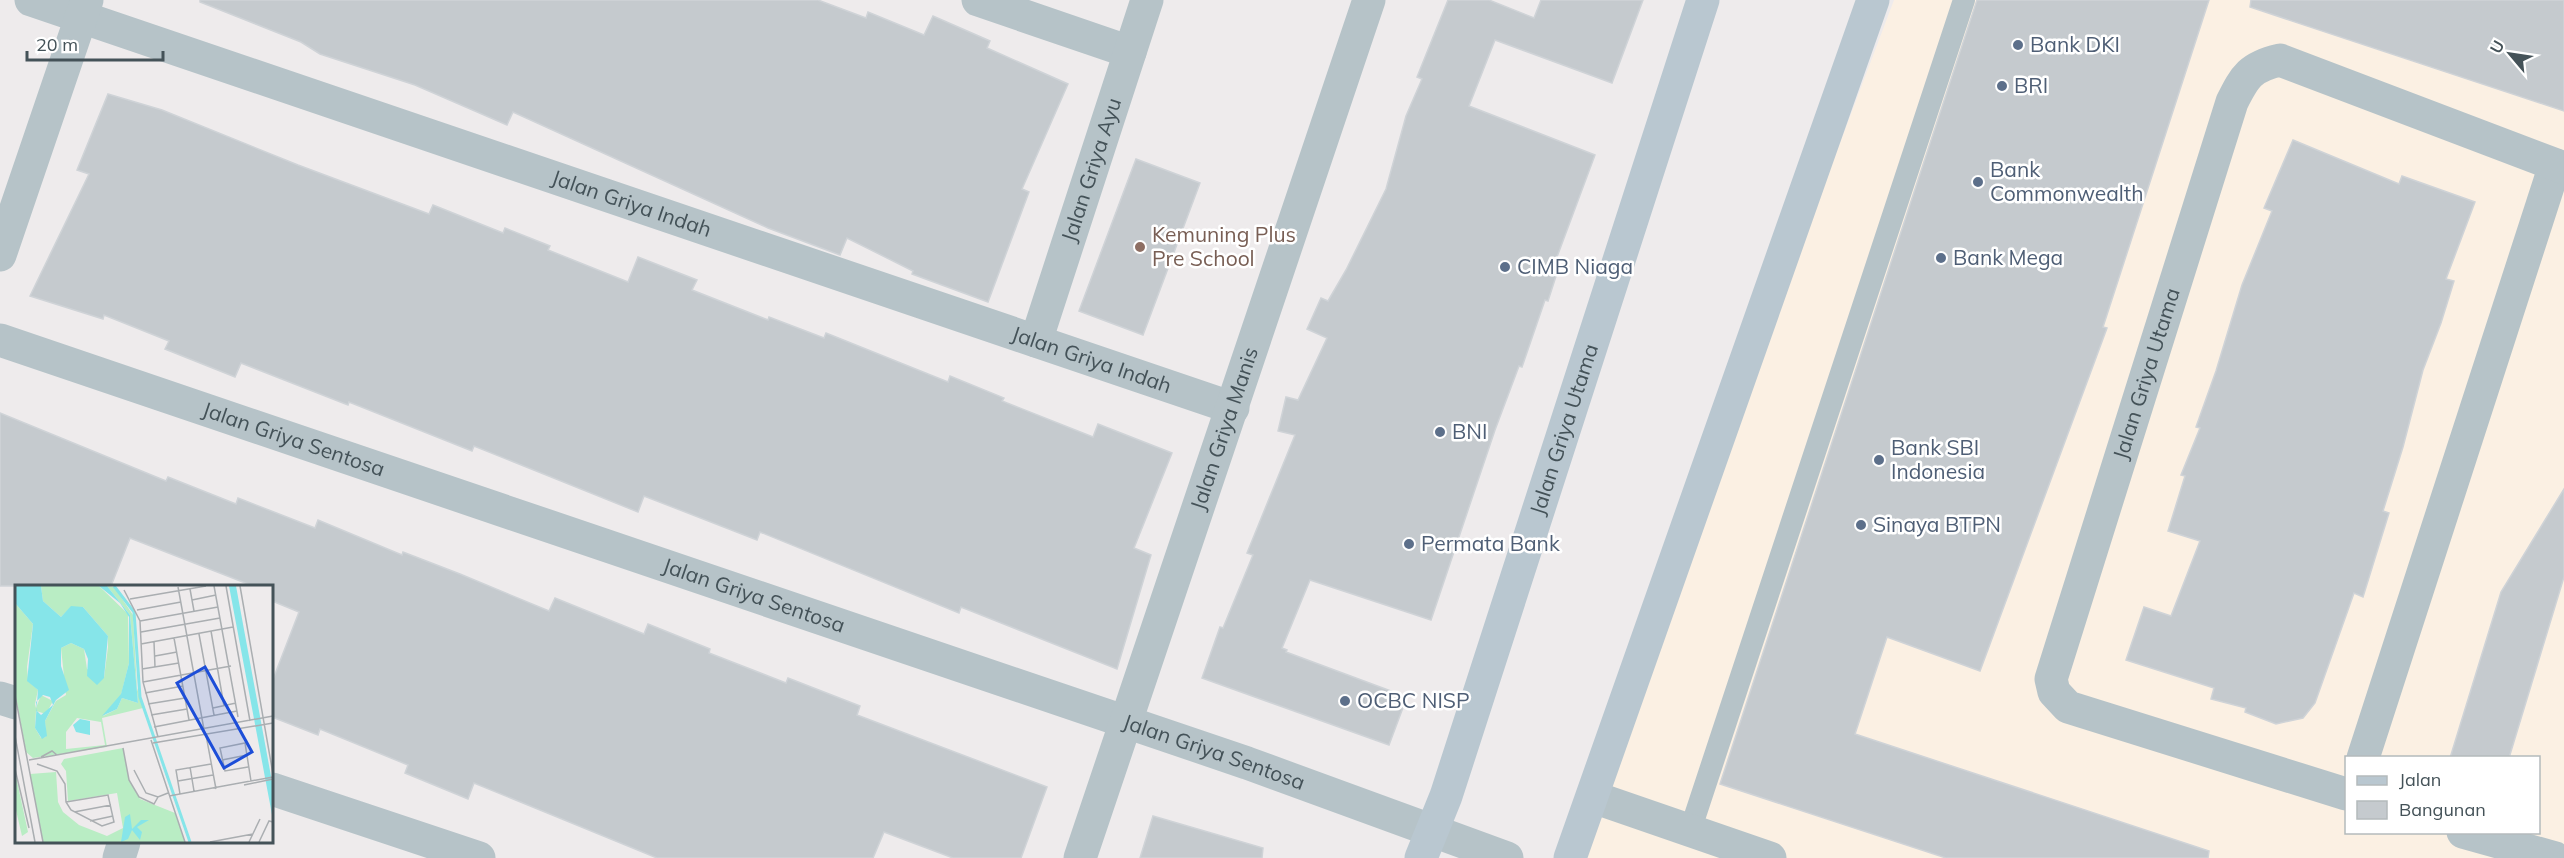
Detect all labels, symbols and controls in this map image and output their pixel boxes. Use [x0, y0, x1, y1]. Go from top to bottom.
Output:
scale bar [27, 24, 164, 62]
north arrow [2480, 24, 2540, 84]
place label: Bank DKI [2030, 31, 2120, 57]
text: 20 m [36, 33, 78, 56]
text: U [2485, 37, 2508, 57]
marker: Bank DKI [2011, 38, 2025, 52]
place label: BRI [2014, 72, 2048, 98]
marker: BRI [1995, 79, 2009, 93]
street label: Jalan Griya Ayu [1055, 94, 1126, 245]
place label: Bank Commonwealth [1990, 156, 2143, 206]
street label: Jalan Griya Indah [548, 164, 715, 242]
marker: Bank Commonwealth [1971, 175, 1985, 189]
place label: Kemuning Plus Pre School [1152, 221, 1296, 271]
marker: Kemuning Plus Pre School [1133, 240, 1147, 254]
place label: Bank Mega [1953, 244, 2063, 270]
marker: Bank Mega [1934, 251, 1948, 265]
place label: CIMB Niaga [1517, 253, 1633, 279]
marker: CIMB Niaga [1498, 260, 1512, 274]
street label: Jalan Griya Utama [2107, 285, 2185, 462]
street label: Jalan Griya Indah [1009, 320, 1175, 398]
street label: Jalan Griya Utama [1524, 340, 1603, 518]
street label: Jalan Griya Manis [1184, 344, 1263, 513]
street label: Jalan Griya Sentosa [199, 396, 389, 482]
place label: BNI [1452, 418, 1487, 444]
marker: BNI [1433, 425, 1447, 439]
place label: Bank SBI Indonesia [1891, 434, 1985, 484]
marker: Bank SBI Indonesia [1872, 453, 1886, 467]
place label: Sinaya BTPN [1873, 511, 2001, 537]
marker: Sinaya BTPN [1854, 518, 1868, 532]
place label: Permata Bank [1421, 530, 1560, 556]
marker: Permata Bank [1402, 537, 1416, 551]
street label: Jalan Griya Sentosa [659, 552, 849, 638]
inset map [15, 585, 273, 843]
place label: OCBC NISP [1357, 687, 1470, 713]
marker: OCBC NISP [1338, 694, 1352, 708]
street label: Jalan Griya Sentosa [1120, 708, 1309, 795]
legend [2345, 756, 2540, 834]
text: Jalan [2399, 768, 2441, 791]
text: Bangunan [2399, 798, 2486, 821]

